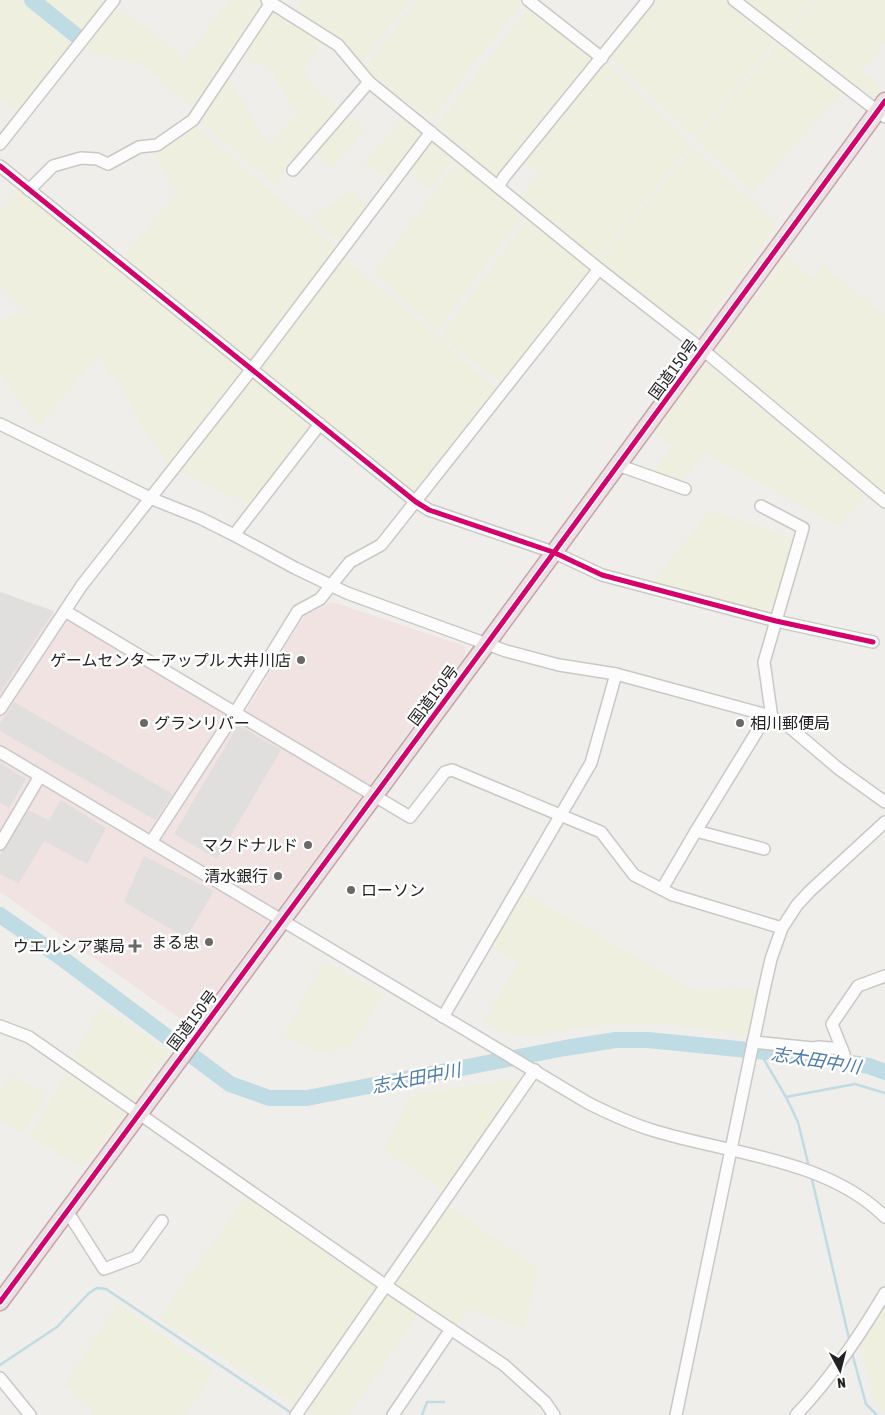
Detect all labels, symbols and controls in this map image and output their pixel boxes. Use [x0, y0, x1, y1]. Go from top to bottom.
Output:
street label: 国道150号 [645, 335, 701, 403]
place label: ゲームセンターアップル 大井川店 [50, 651, 291, 669]
marker: ゲームセンターアップル 大井川店 [295, 654, 307, 666]
street label: 国道150号 [405, 661, 461, 729]
place label: グランリバー [154, 714, 250, 732]
place label: 相川郵便局 [750, 714, 830, 732]
marker: グランリバー [138, 717, 150, 729]
marker: 相川郵便局 [734, 717, 746, 729]
place label: マクドナルド [202, 836, 298, 854]
marker: マクドナルド [302, 839, 314, 851]
place label: 清水銀行 [204, 867, 268, 885]
marker: 清水銀行 [272, 870, 284, 882]
place label: ローソン [361, 881, 425, 899]
marker: ローソン [345, 884, 357, 896]
place label: まる忠 [151, 933, 199, 951]
marker: まる忠 [203, 936, 215, 948]
place label: ウエルシア薬局 [13, 937, 125, 955]
marker: ウエルシア薬局 [129, 940, 141, 952]
street label: 国道150号 [164, 986, 220, 1054]
water label: 志太田中川 [770, 1043, 864, 1078]
water label: 志太田中川 [370, 1059, 464, 1097]
north arrow [815, 1345, 865, 1395]
text: N [837, 1374, 847, 1391]

